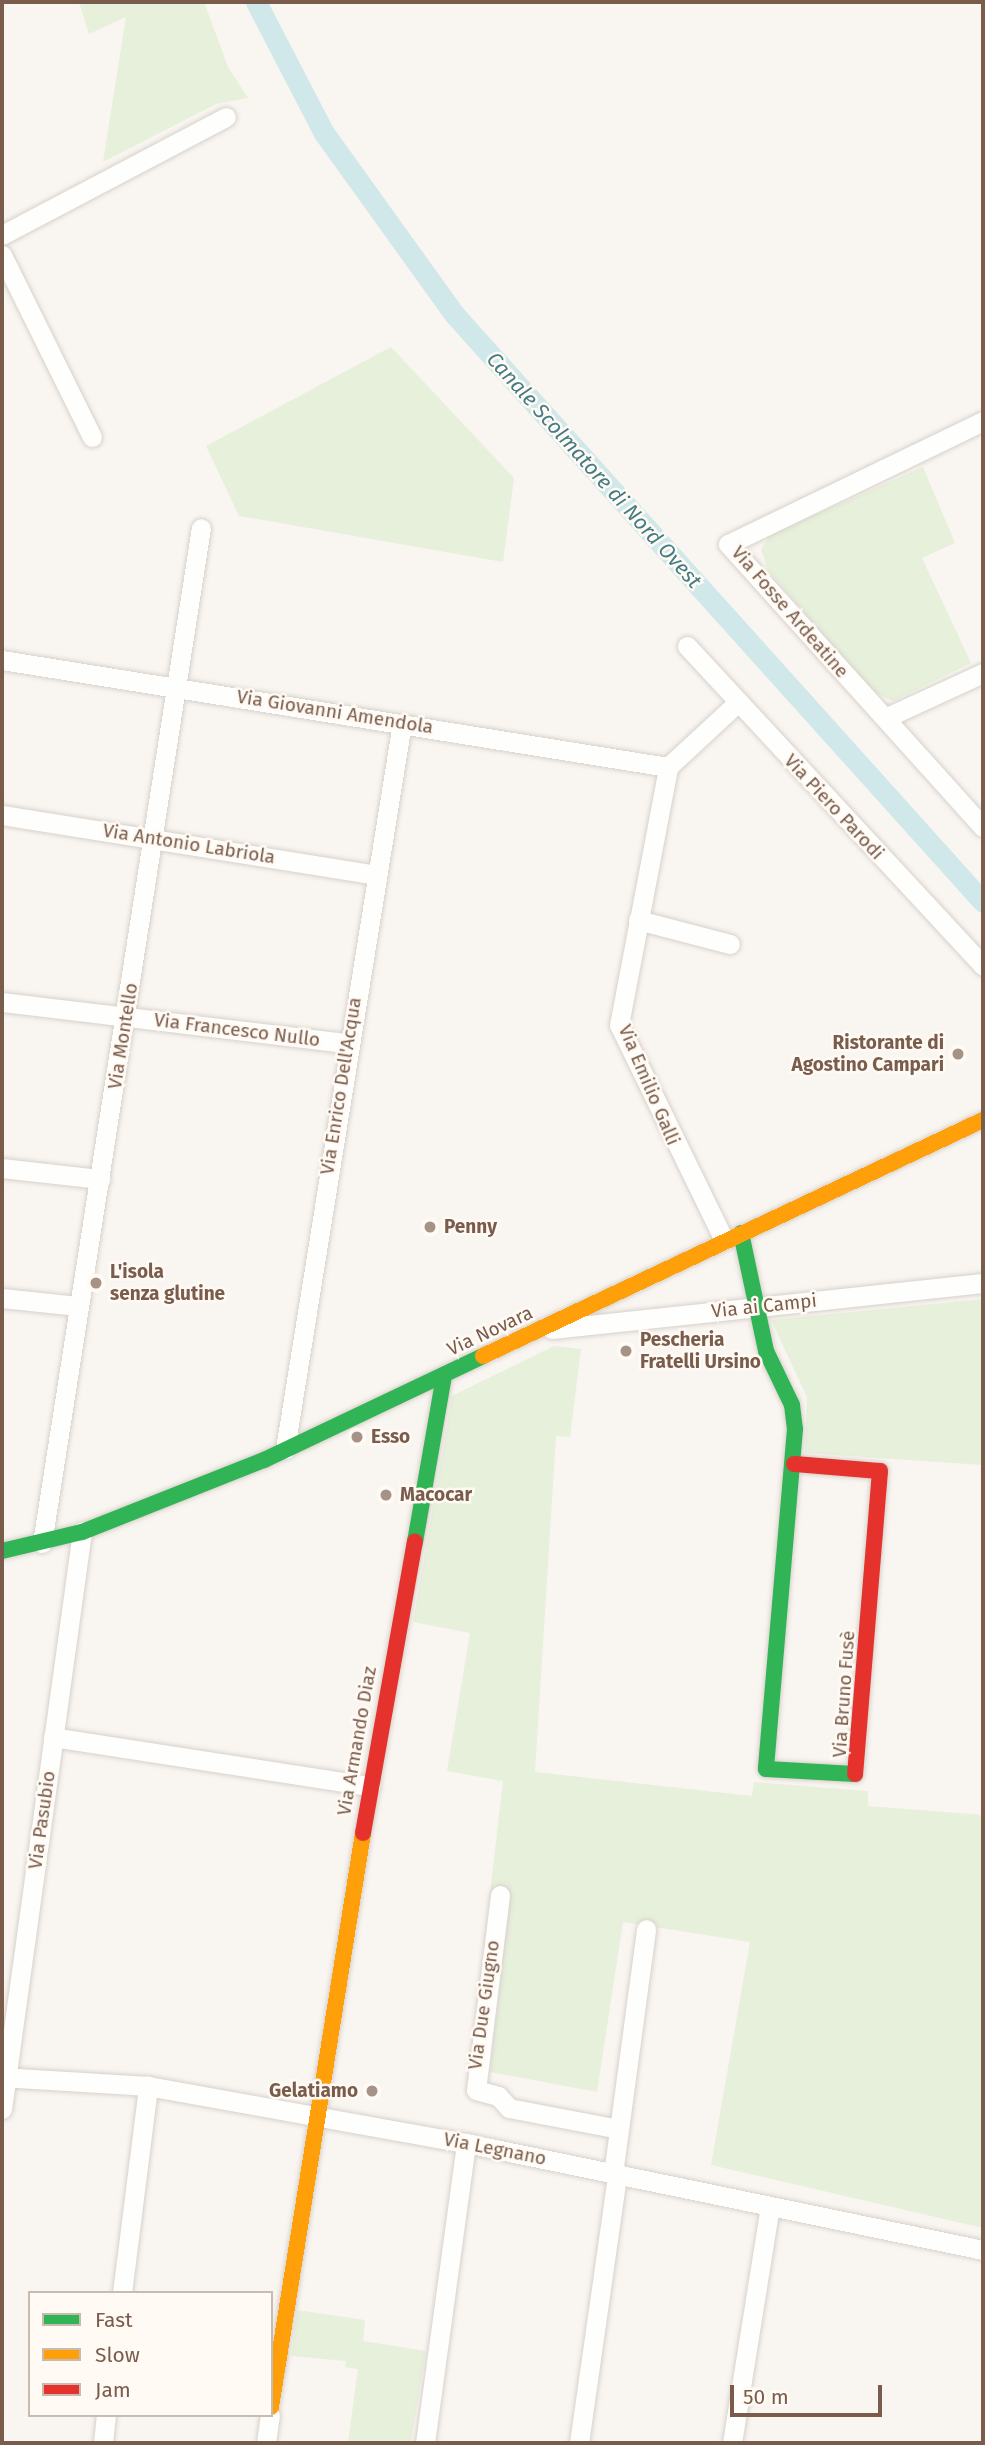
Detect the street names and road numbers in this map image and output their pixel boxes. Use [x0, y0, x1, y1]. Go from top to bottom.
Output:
street label: Via Fosse Ardeatine [727, 541, 853, 683]
street label: Via Giovanni Amendola [235, 685, 435, 739]
street label: Via Piero Parodi [779, 750, 889, 864]
street label: Via Antonio Labriola [101, 819, 277, 869]
street label: Via Montello [103, 981, 143, 1091]
street label: Via Enrico Dell'Acqua [316, 996, 366, 1176]
street label: Via Francesco Nullo [153, 1009, 321, 1051]
street label: Via Emilio Galli [613, 1021, 685, 1149]
street label: Via ai Campi [710, 1289, 818, 1323]
street label: Via Novara [444, 1301, 536, 1361]
street label: Via Bruno Fusè [828, 1630, 860, 1758]
street label: Via Armando Diaz [333, 1665, 381, 1817]
street label: Via Pasubio [24, 1769, 60, 1871]
street label: Via Due Giugno [464, 1939, 504, 2071]
street label: Via Legnano [442, 2128, 548, 2170]

